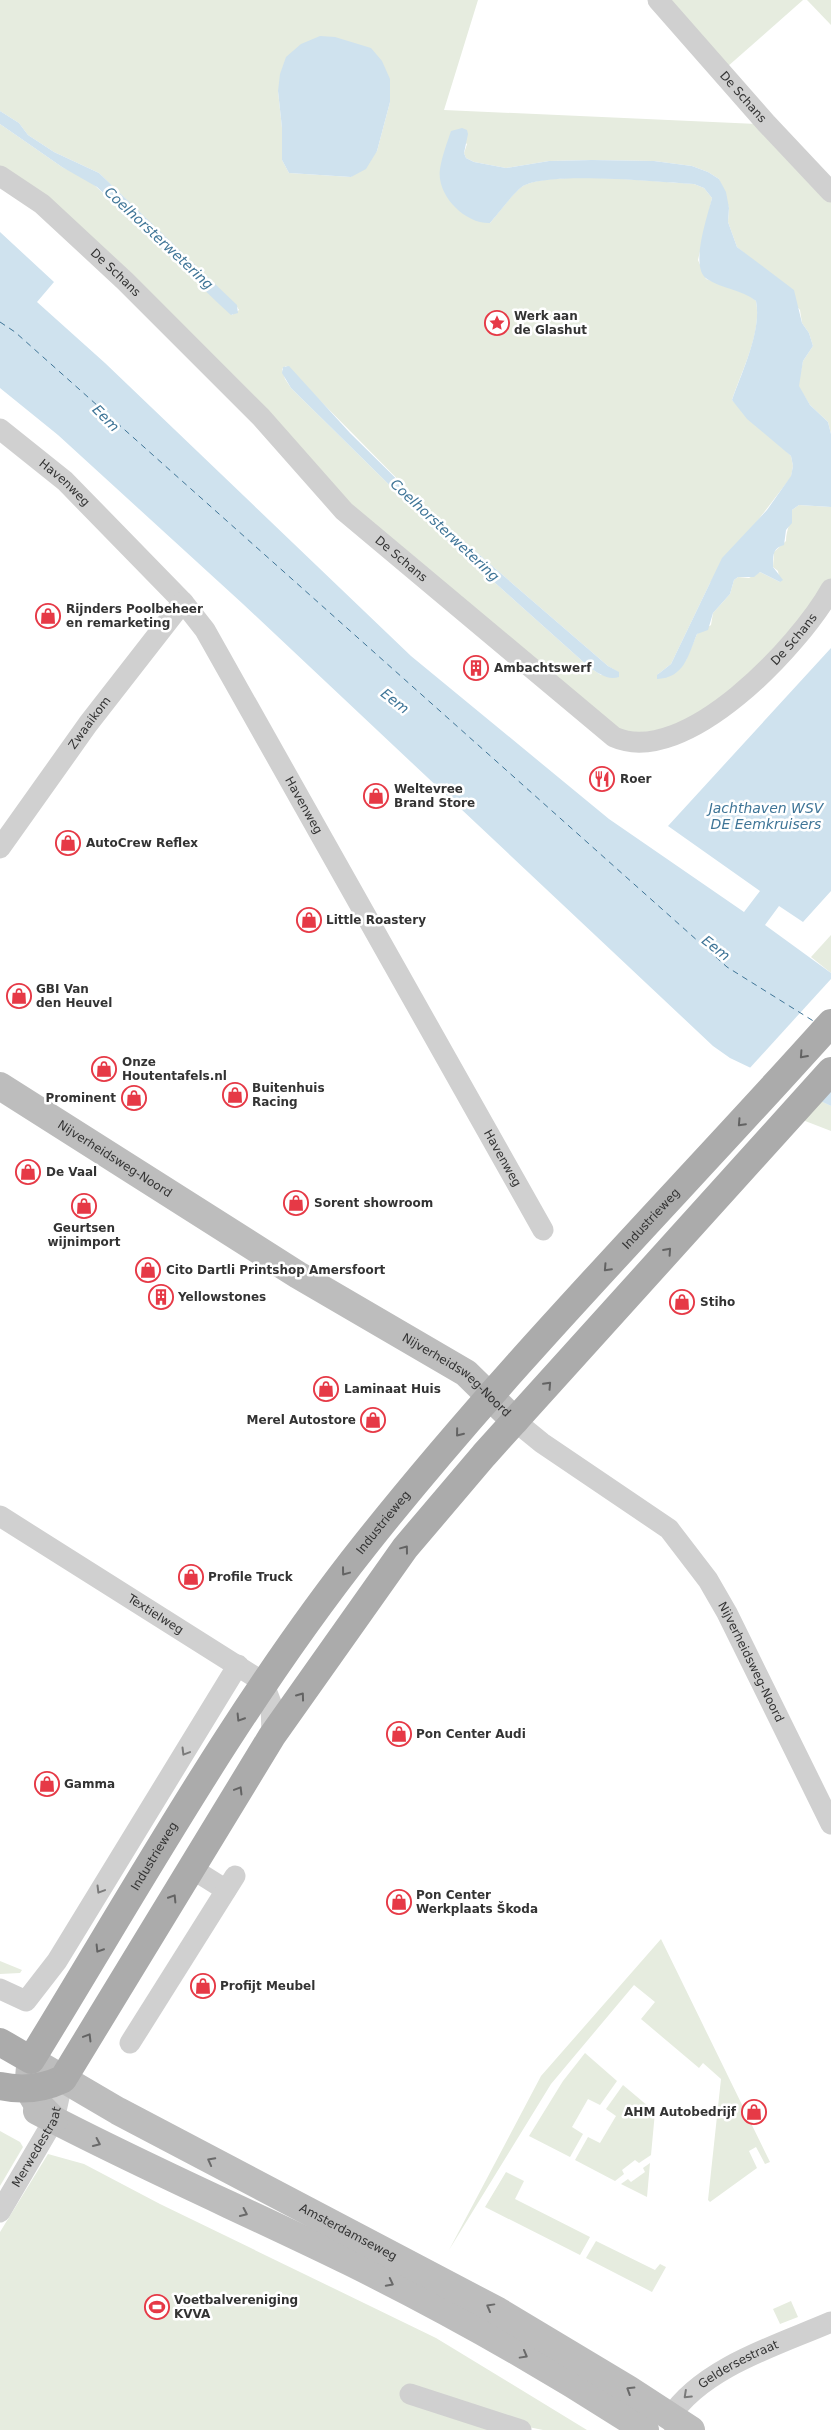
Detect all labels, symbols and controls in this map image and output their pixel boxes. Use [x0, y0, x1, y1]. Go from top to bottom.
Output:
street label: De Schans [717, 68, 769, 125]
water label: Coelhorsterwetering [101, 183, 217, 293]
street label: De Schans [88, 246, 143, 299]
place label: Werk aan de Glashut [514, 309, 587, 337]
place icon: Werk aan de Glashut [484, 310, 510, 336]
water label: Eem [89, 401, 123, 435]
street label: Havenweg [36, 456, 93, 509]
water label: Coelhorsterwetering [387, 475, 503, 585]
street label: De Schans [372, 533, 430, 585]
place label: Rijnders Poolbeheer en remarketing [66, 602, 203, 630]
shop icon: Rijnders Poolbeheer en remarketing [35, 603, 61, 629]
street label: De Schans [768, 611, 820, 668]
building icon: Ambachtswerf [463, 655, 489, 681]
place label: Ambachtswerf [494, 661, 592, 675]
water label: Eem [378, 685, 412, 717]
street label: Zwaaikom [66, 694, 114, 752]
restaurant icon: Roer [589, 766, 615, 792]
place label: Roer [620, 772, 652, 786]
street label: Havenweg [282, 774, 325, 836]
place label: Weltevree Brand Store [394, 782, 475, 810]
shop icon: Weltevree Brand Store [363, 783, 389, 809]
water label: Jachthaven WSV DE Eemkruisers [706, 800, 825, 832]
shop icon: AutoCrew Reflex [55, 830, 81, 856]
place label: AutoCrew Reflex [86, 836, 198, 850]
shop icon: Little Roastery [296, 907, 322, 933]
place label: Little Roastery [326, 913, 426, 927]
water label: Eem [699, 932, 733, 964]
place label: GBI Van den Heuvel [36, 982, 112, 1010]
shop icon: GBI Van den Heuvel [6, 983, 32, 1009]
one-way arrow [799, 1050, 808, 1059]
place label: Onze Houtentafels.nl [122, 1055, 227, 1083]
shop icon: Onze Houtentafels.nl [91, 1056, 117, 1082]
place label: Buitenhuis Racing [252, 1081, 325, 1109]
shop icon: Buitenhuis Racing [222, 1082, 248, 1108]
shop icon: Prominent [121, 1085, 147, 1111]
place label: Prominent [45, 1091, 116, 1105]
street label: Nijverheidsweg-Noord [55, 1117, 174, 1200]
one-way arrow [738, 1117, 747, 1126]
street label: Havenweg [481, 1127, 524, 1189]
shop icon: De Vaal [15, 1159, 41, 1185]
place label: De Vaal [46, 1165, 97, 1179]
street label: Industrieweg [619, 1186, 683, 1252]
shop icon: Sorent showroom [283, 1190, 309, 1216]
shop icon: Geurtsen wijnimport [71, 1193, 97, 1219]
place label: Sorent showroom [314, 1196, 433, 1210]
place label: Geurtsen wijnimport [48, 1221, 121, 1249]
one-way arrow [663, 1248, 672, 1257]
shop icon: Cito Dartli Printshop Amersfoort [135, 1257, 161, 1283]
one-way arrow [604, 1262, 613, 1271]
place label: Cito Dartli Printshop Amersfoort [166, 1263, 386, 1277]
building icon: Yellowstones [148, 1284, 174, 1310]
shop icon: Stiho [669, 1289, 695, 1315]
place label: Yellowstones [177, 1290, 266, 1304]
place label: Stiho [700, 1295, 735, 1309]
street label: Nijverheidsweg-Noord [400, 1330, 514, 1420]
shop icon: Laminaat Huis [313, 1376, 339, 1402]
place label: Laminaat Huis [344, 1382, 441, 1396]
one-way arrow [542, 1382, 551, 1391]
shop icon: Merel Autostore [360, 1407, 386, 1433]
place label: Merel Autostore [247, 1413, 356, 1427]
one-way arrow [457, 1427, 465, 1436]
street label: Industrieweg [353, 1488, 413, 1557]
one-way arrow [399, 1546, 407, 1555]
shop icon: Profile Truck [178, 1564, 204, 1590]
one-way arrow [342, 1566, 351, 1576]
place label: Profile Truck [208, 1570, 294, 1584]
street label: Textielweg [124, 1591, 186, 1637]
street label: Nijverheidsweg-Noord [715, 1599, 787, 1724]
one-way arrow [295, 1692, 304, 1702]
one-way arrow [237, 1713, 247, 1722]
shop icon: Pon Center Audi [386, 1721, 412, 1747]
place label: Pon Center Audi [416, 1727, 526, 1741]
one-way arrow [182, 1746, 192, 1755]
shop icon: Gamma [34, 1771, 60, 1797]
place label: Gamma [64, 1777, 115, 1791]
one-way arrow [233, 1787, 242, 1796]
street label: Industrieweg [128, 1819, 181, 1893]
one-way arrow [97, 1885, 107, 1894]
place label: Pon Center Werkplaats Škoda [416, 1888, 538, 1916]
shop icon: Pon Center Werkplaats Škoda [386, 1889, 412, 1915]
one-way arrow [166, 1895, 176, 1904]
one-way arrow [95, 1943, 105, 1952]
shop icon: Profijt Meubel [190, 1973, 216, 1999]
place label: Profijt Meubel [220, 1979, 315, 1993]
one-way arrow [81, 2033, 91, 2042]
shop icon: AHM Autobedrijf [741, 2099, 767, 2125]
street label: Merwedestraat [9, 2105, 64, 2190]
place label: AHM Autobedrijf [624, 2105, 737, 2119]
one-way arrow [92, 2137, 101, 2147]
one-way arrow [207, 2157, 216, 2167]
street label: Amsterdamseweg [297, 2201, 399, 2264]
one-way arrow [238, 2206, 247, 2216]
one-way arrow [385, 2277, 394, 2287]
place label: Voetbalvereniging KVVA [174, 2293, 298, 2321]
sports icon: Voetbalvereniging KVVA [144, 2294, 170, 2320]
one-way arrow [486, 2303, 495, 2313]
street label: Geldersestraat [695, 2337, 781, 2391]
one-way arrow [518, 2349, 527, 2359]
one-way arrow [626, 2387, 635, 2397]
one-way arrow [684, 2389, 693, 2398]

